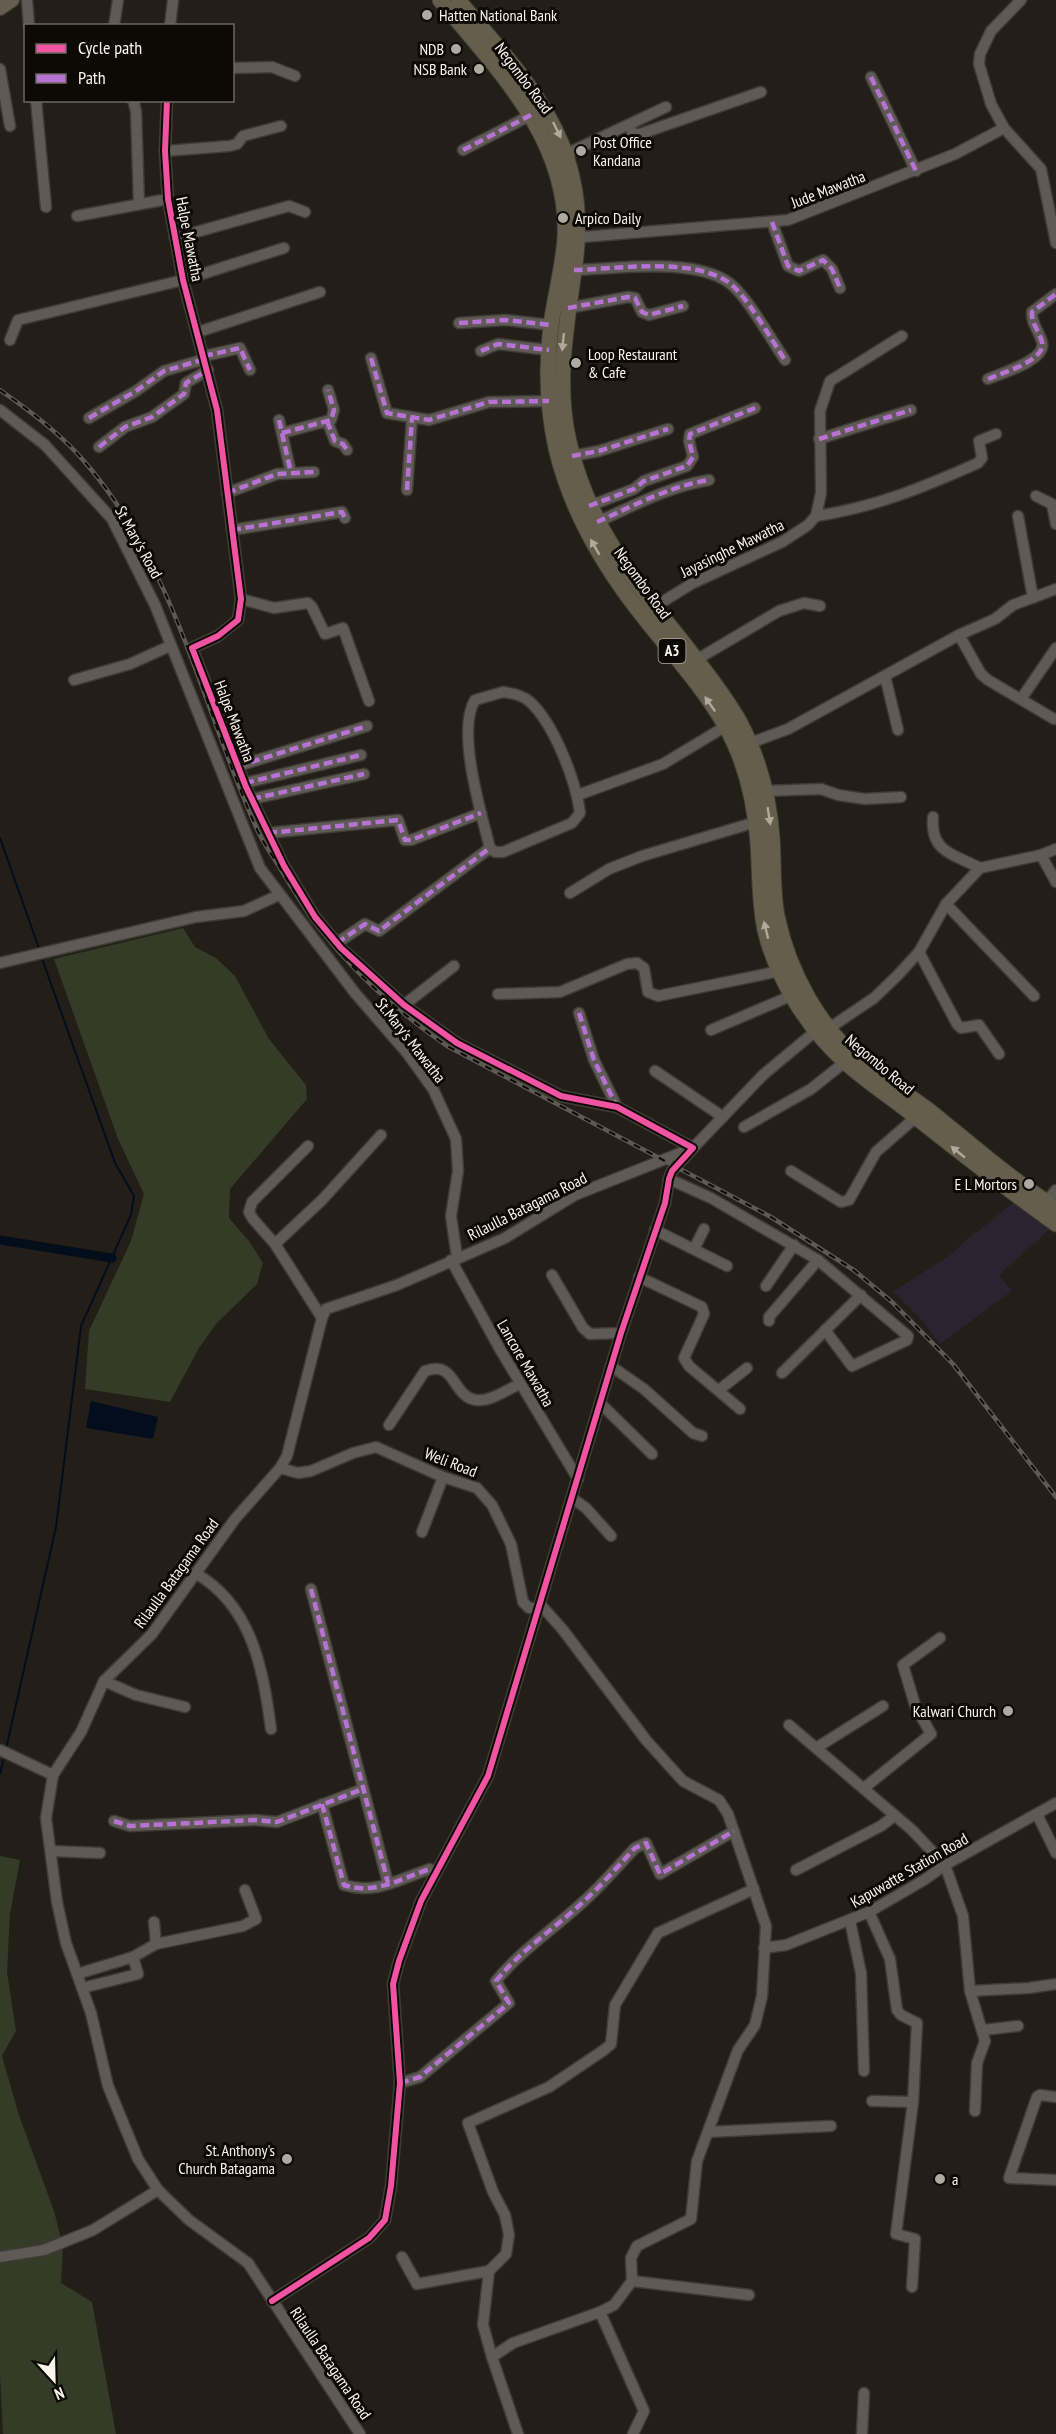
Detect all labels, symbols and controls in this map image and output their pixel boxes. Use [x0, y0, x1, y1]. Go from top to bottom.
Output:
place label: Hatten National Bank [439, 5, 558, 25]
marker: Hatten National Bank [420, 8, 434, 22]
legend [24, 24, 234, 102]
text: Cycle path [78, 36, 142, 59]
street label: Negombo Road [491, 38, 557, 118]
place label: NDB [419, 39, 444, 59]
marker: NDB [449, 42, 463, 56]
place label: NSB Bank [413, 59, 468, 79]
marker: NSB Bank [472, 62, 486, 76]
text: Path [78, 66, 106, 89]
one-way arrow [552, 122, 561, 139]
place label: Post Office Kandana [593, 132, 652, 170]
marker: Post Office Kandana [574, 144, 588, 158]
street label: Jude Mawatha [787, 166, 868, 213]
street label: Halpe Mawatha [172, 195, 208, 283]
place label: Arpico Daily [575, 208, 641, 228]
marker: Arpico Daily [556, 211, 570, 225]
one-way arrow [558, 332, 568, 351]
place label: Loop Restaurant & Cafe [588, 344, 678, 382]
marker: Loop Restaurant & Cafe [569, 356, 583, 370]
street label: St Mary's Road [111, 502, 167, 582]
street label: Jayasinghe Mawatha [676, 514, 787, 582]
one-way arrow [590, 538, 600, 555]
street label: Negombo Road [610, 543, 676, 623]
road number: A3 [658, 639, 686, 663]
street label: Halpe Mawatha [210, 677, 260, 765]
one-way arrow [705, 696, 716, 712]
one-way arrow [765, 807, 774, 826]
one-way arrow [760, 921, 770, 940]
street label: St.Mary's Mawatha [372, 994, 450, 1086]
street label: Negombo Road [841, 1029, 919, 1099]
one-way arrow [950, 1145, 966, 1158]
street label: Rilaulla Batagama Road [464, 1167, 590, 1245]
place label: E L Mortors [954, 1174, 1017, 1194]
marker: E L Mortors [1022, 1177, 1036, 1191]
street label: Lancore Mawatha [493, 1316, 559, 1410]
street label: Weli Road [422, 1443, 480, 1481]
street label: Rilaulla Batagama Road [129, 1514, 223, 1632]
place label: Kalwari Church [913, 1701, 996, 1721]
marker: Kalwari Church [1001, 1704, 1015, 1718]
street label: Kapuwatte Station Road [847, 1828, 971, 1912]
place label: St. Anthony's Church Batagama [178, 2140, 275, 2178]
marker: St. Anthony's Church Batagama [280, 2152, 294, 2166]
place label: a [952, 2169, 958, 2189]
marker: a [933, 2172, 947, 2186]
street label: Rilaulla Batagama Road [286, 2303, 376, 2423]
north arrow [24, 2350, 84, 2410]
text: N [52, 2383, 67, 2405]

